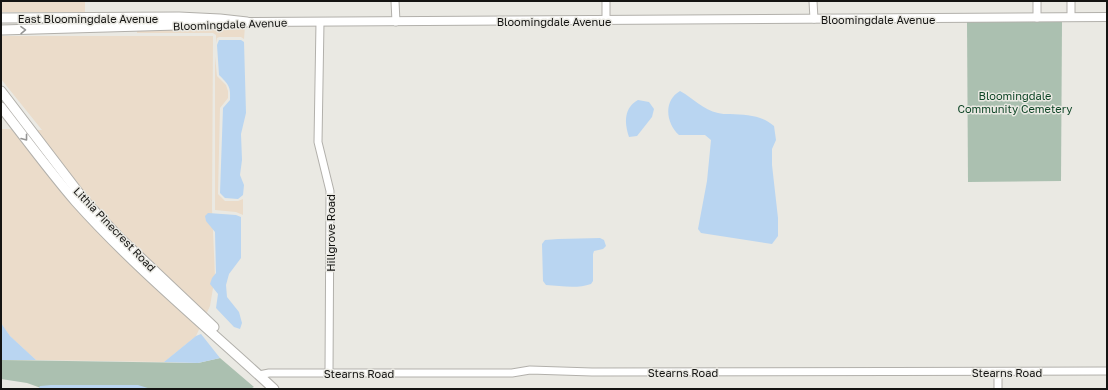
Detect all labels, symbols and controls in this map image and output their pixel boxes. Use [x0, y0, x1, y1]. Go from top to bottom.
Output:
street label: East Bloomingdale Avenue [18, 12, 158, 25]
street label: Bloomingdale Avenue [821, 13, 935, 26]
street label: Bloomingdale Avenue [497, 15, 611, 28]
street label: Bloomingdale Avenue [173, 16, 287, 32]
one-way arrow [20, 26, 26, 34]
park label: Bloomingdale Community Cemetery [958, 89, 1072, 115]
one-way arrow [20, 133, 27, 140]
street label: Lithia Pinecrest Road [71, 184, 159, 274]
street label: Hillgrove Road [324, 194, 337, 272]
street label: Stearns Road [648, 366, 718, 379]
street label: Stearns Road [972, 366, 1042, 379]
street label: Stearns Road [324, 367, 394, 380]

